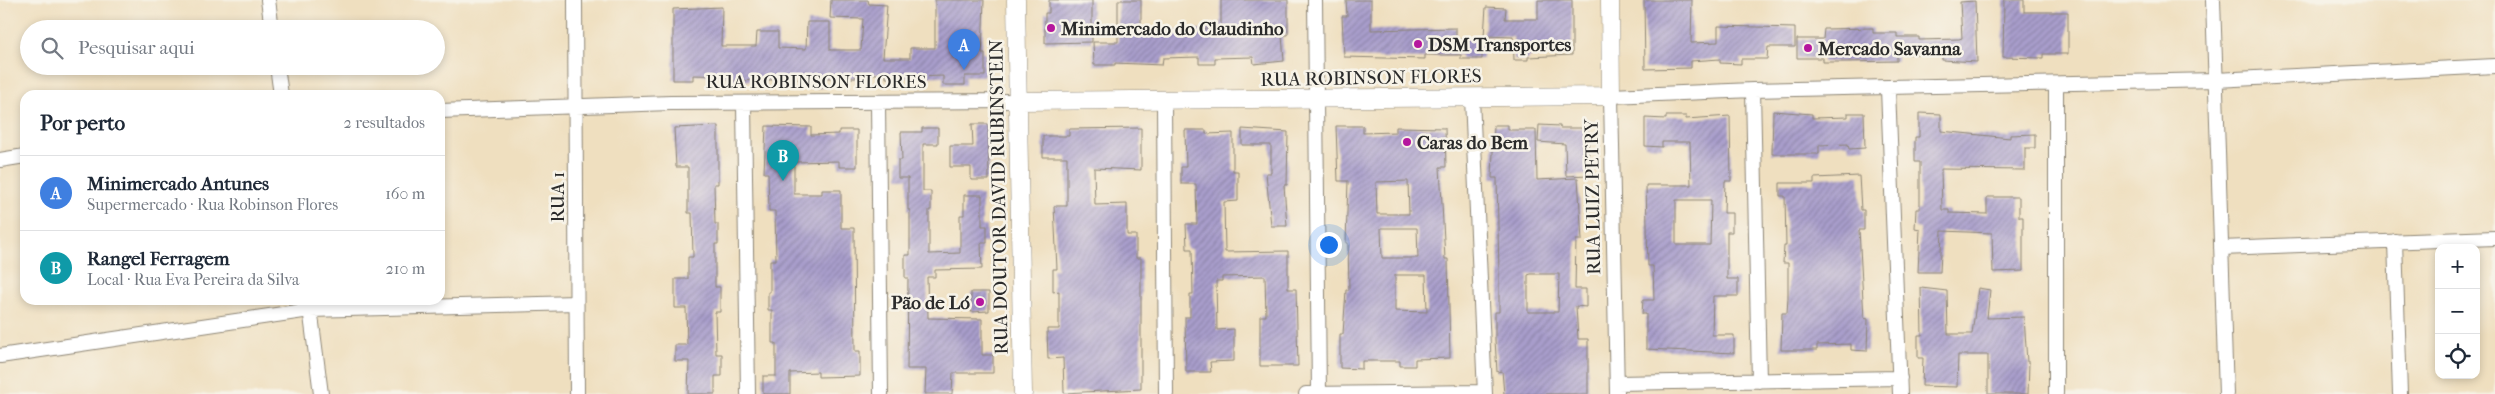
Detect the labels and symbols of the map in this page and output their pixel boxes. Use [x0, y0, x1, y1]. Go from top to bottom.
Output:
place label: Minimercado do Claudinho [1060, 18, 1284, 40]
marker: Minimercado do Claudinho [1045, 22, 1057, 34]
pin: A [948, 29, 980, 70]
place label: DSM Transportes [1428, 34, 1571, 56]
marker: DSM Transportes [1412, 38, 1424, 50]
place label: Mercado Savanna [1817, 38, 1962, 60]
street label: RUA DOUTOR DAVID RUBINSTEIN [985, 39, 1013, 355]
marker: Mercado Savanna [1802, 42, 1814, 54]
street label: RUA ROBINSON FLORES [1260, 65, 1482, 91]
street label: RUA ROBINSON FLORES [705, 71, 927, 93]
street label: RUA LUIZ PETRY [1581, 118, 1605, 275]
place label: Caras do Bem [1417, 132, 1528, 154]
marker: Caras do Bem [1401, 136, 1413, 148]
pin: B [767, 140, 799, 181]
street label: RUA 1 [547, 171, 569, 223]
your location [1316, 232, 1342, 258]
place label: Pão de Ló [891, 292, 970, 314]
marker: Pão de Ló [974, 296, 986, 308]

